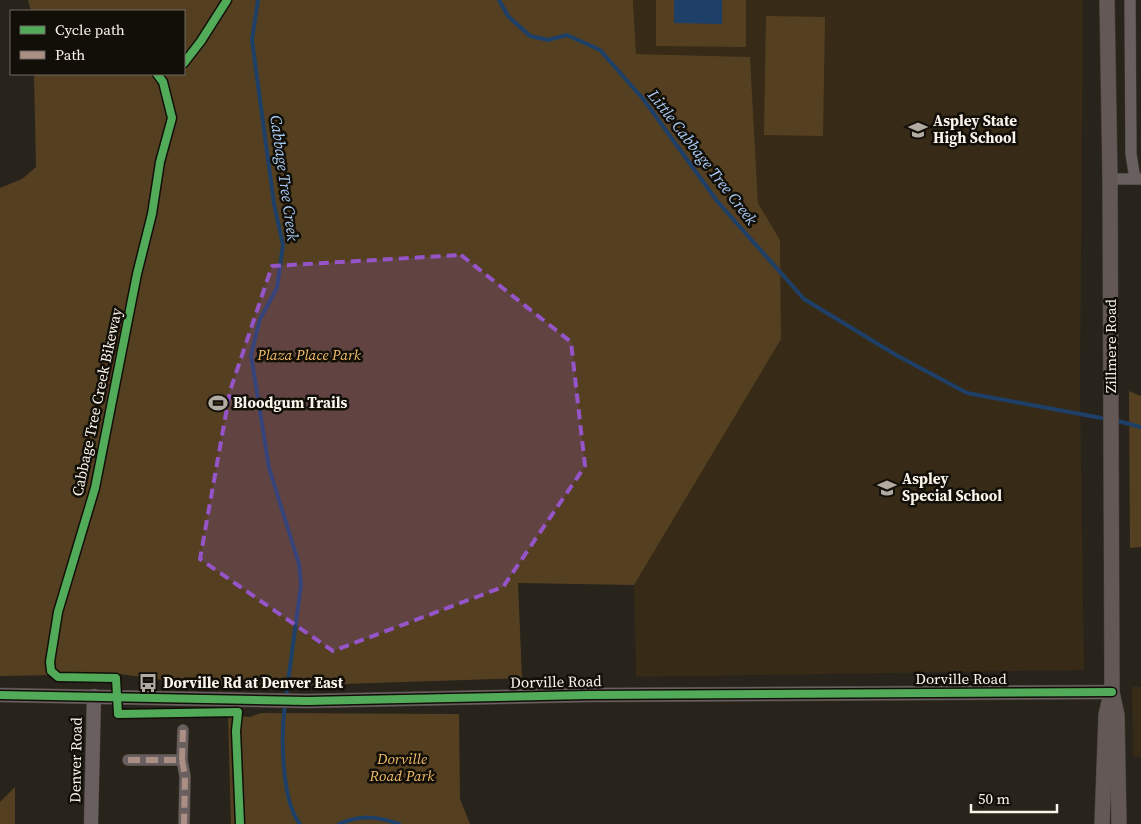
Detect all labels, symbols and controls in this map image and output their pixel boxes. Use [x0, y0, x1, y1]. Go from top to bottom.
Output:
legend [10, 10, 185, 75]
text: Cycle path [55, 19, 125, 40]
text: Path [55, 44, 85, 65]
water label: Little Cabbage Tree Creek [643, 84, 763, 230]
place label: Aspley State High School [933, 110, 1017, 148]
water label: Cabbage Tree Creek [265, 114, 305, 243]
school or university icon: Aspley State High School [907, 119, 929, 141]
street label: Zillmere Road [1100, 298, 1121, 393]
street label: Cabbage Tree Creek Bikeway [66, 305, 127, 498]
park label: Plaza Place Park [256, 344, 362, 365]
sports icon: Bloodgum Trails [207, 392, 229, 414]
place label: Bloodgum Trails [233, 392, 347, 413]
place label: Aspley Special School [902, 468, 1002, 506]
school or university icon: Aspley Special School [876, 477, 898, 499]
street label: Dorville Road [915, 668, 1007, 689]
street label: Dorville Road [510, 670, 602, 693]
bus stop icon: Dorville Rd at Denver East [137, 672, 159, 694]
place label: Dorville Rd at Denver East [163, 672, 344, 693]
street label: Denver Road [64, 716, 87, 803]
park label: Dorville Road Park [369, 748, 435, 786]
scale bar [971, 782, 1057, 814]
text: 50 m [978, 788, 1010, 809]

